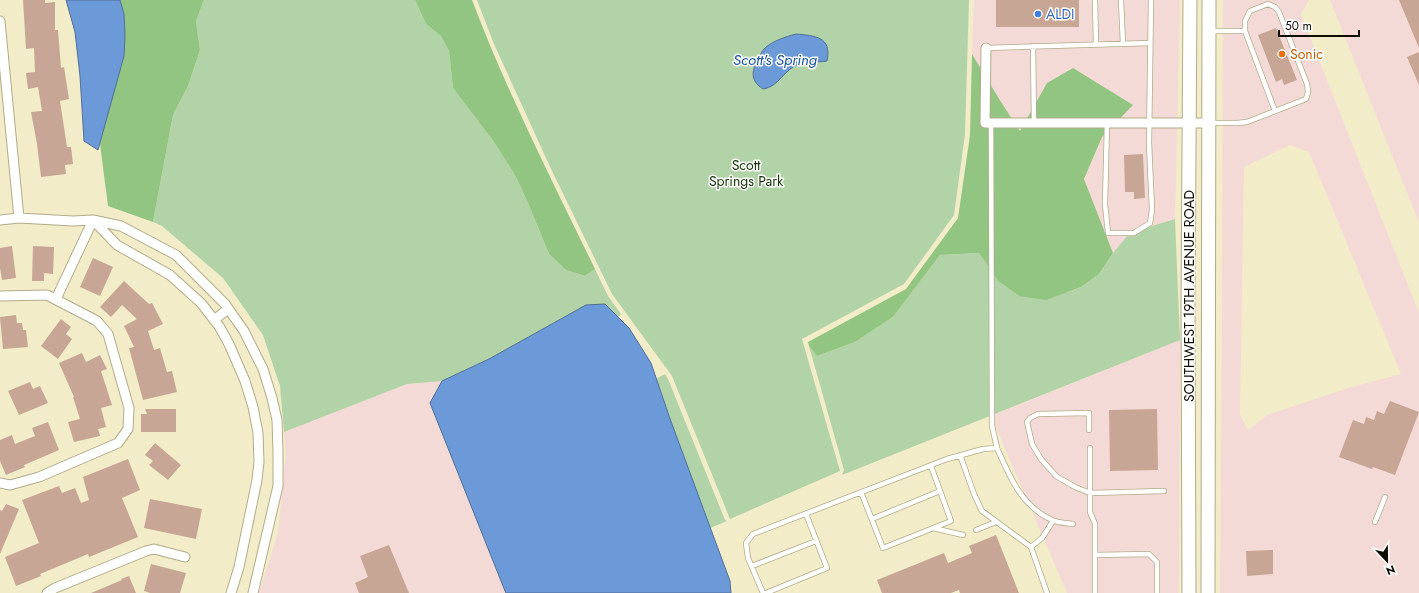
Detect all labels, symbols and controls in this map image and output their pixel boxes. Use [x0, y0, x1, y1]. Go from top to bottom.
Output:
place label: ALDI [1046, 4, 1075, 24]
marker: ALDI [1033, 9, 1043, 19]
scale bar [1279, 12, 1359, 38]
text: 50 m [1285, 17, 1312, 35]
place label: Sonic [1290, 44, 1323, 64]
water label: Scott's Spring [733, 49, 818, 71]
marker: Sonic [1277, 49, 1287, 59]
park label: Scott Springs Park [709, 155, 784, 191]
street label: SOUTHWEST 19TH AVENUE ROAD [1179, 190, 1199, 402]
north arrow [1367, 541, 1407, 581]
text: N [1384, 561, 1398, 579]

